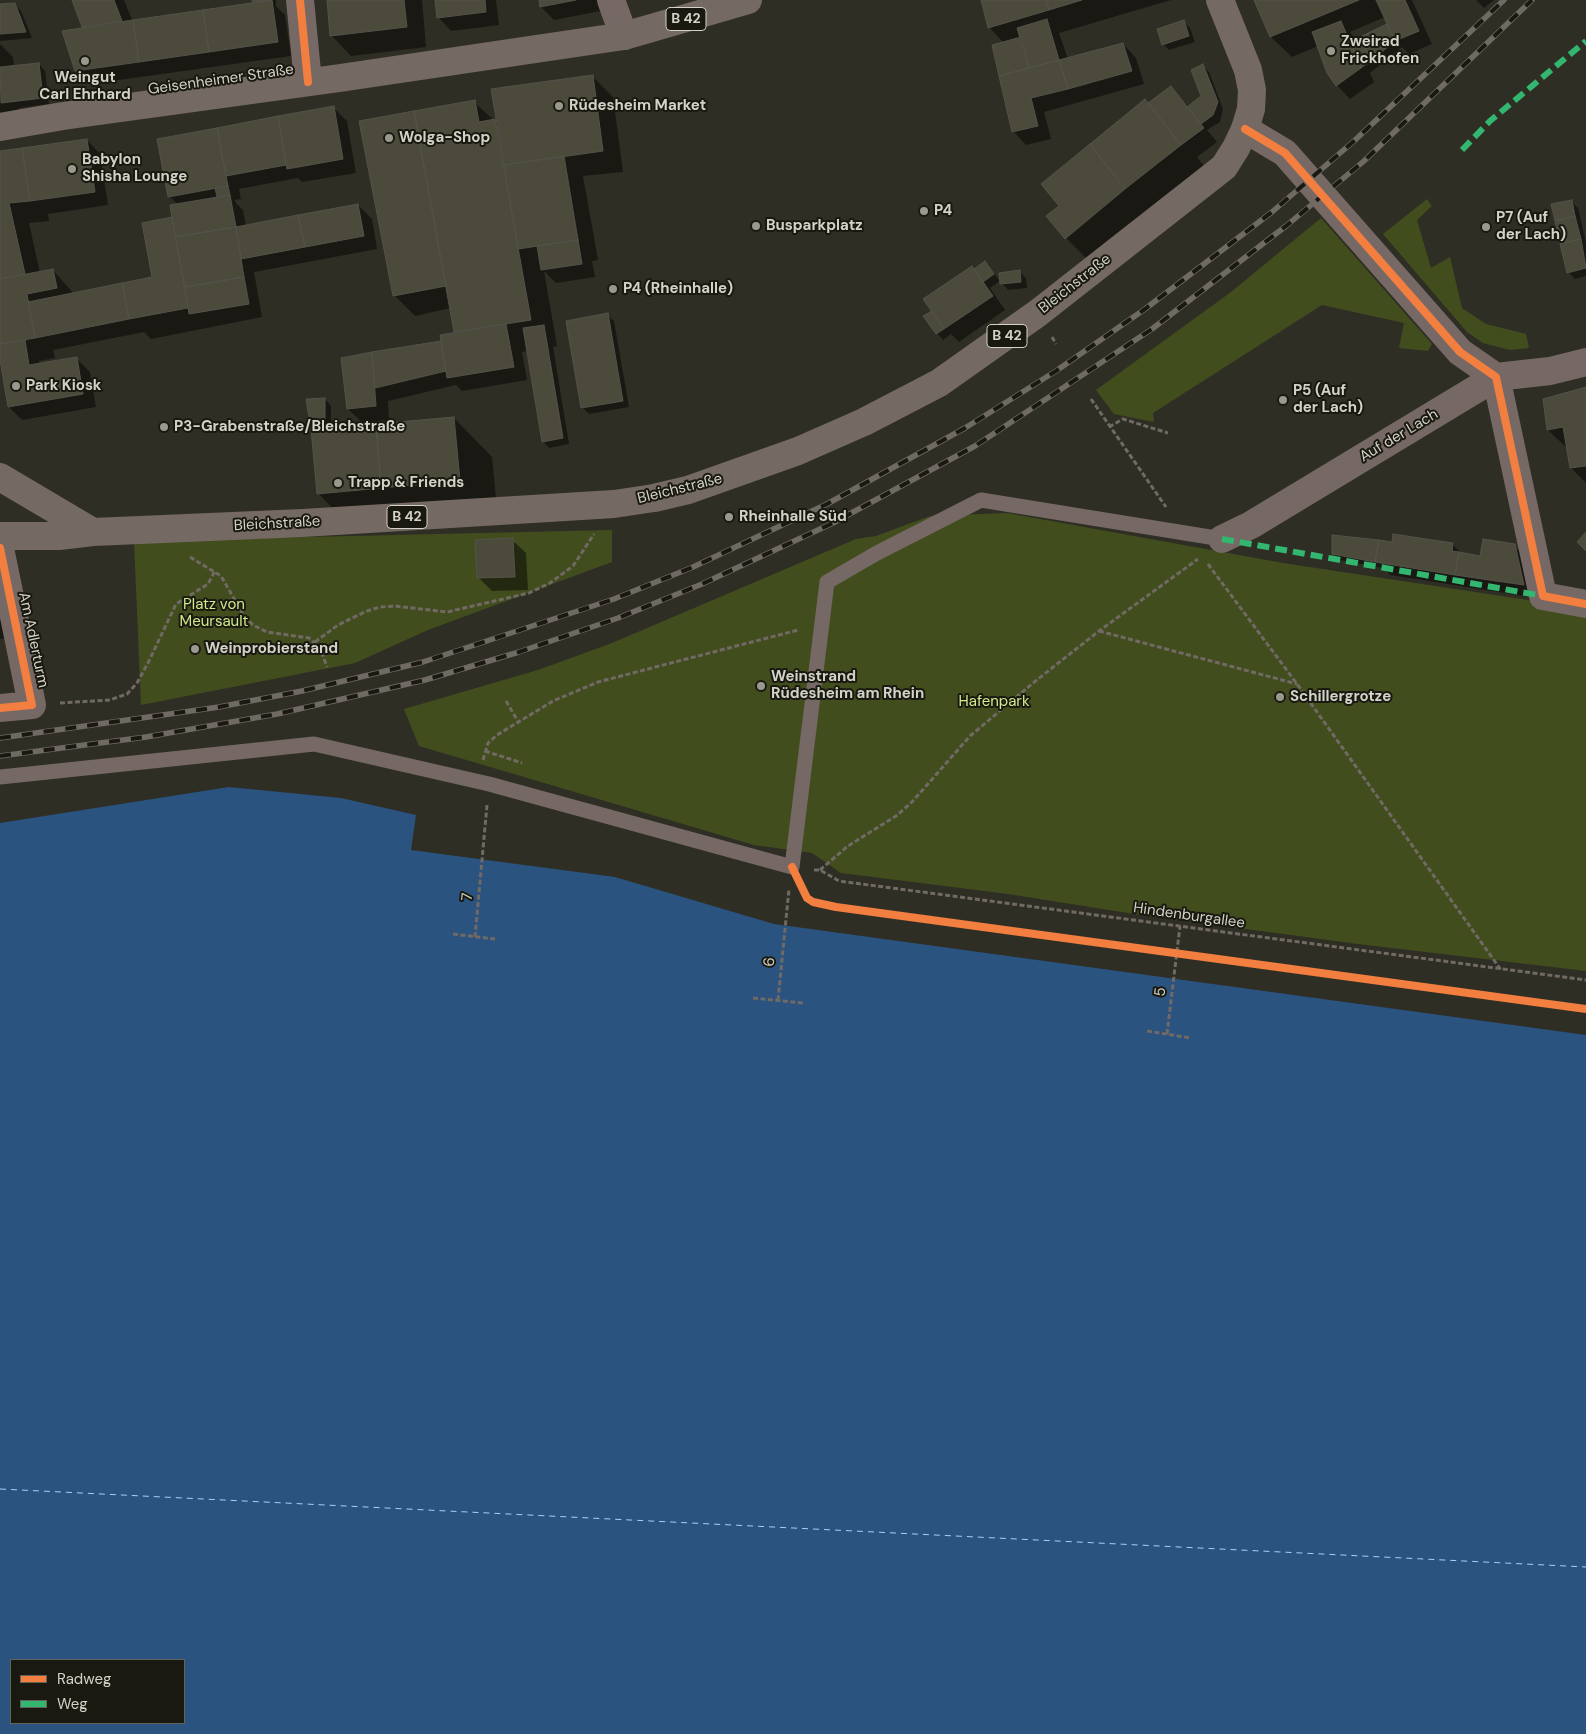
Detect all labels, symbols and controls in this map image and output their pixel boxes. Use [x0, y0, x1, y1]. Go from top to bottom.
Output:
road number: B 42 [666, 8, 706, 30]
place label: Zweirad Frickhofen [1341, 33, 1419, 68]
marker: Zweirad Frickhofen [1325, 45, 1337, 57]
marker: Weingut Carl Ehrhard [79, 55, 91, 67]
street label: Geisenheimer Straße [147, 61, 295, 99]
place label: Weingut Carl Ehrhard [39, 69, 131, 104]
place label: Rüdesheim Market [569, 97, 706, 115]
marker: Rüdesheim Market [553, 100, 565, 112]
place label: Wolga-Shop [399, 129, 490, 147]
marker: Wolga-Shop [383, 132, 395, 144]
place label: Babylon Shisha Lounge [82, 151, 187, 186]
marker: Babylon Shisha Lounge [66, 163, 78, 175]
place label: P4 [934, 202, 952, 220]
marker: P4 [918, 205, 930, 217]
place label: P7 (Auf der Lach) [1496, 209, 1566, 244]
place label: Busparkplatz [766, 217, 863, 235]
marker: Busparkplatz [750, 220, 762, 232]
marker: P7 (Auf der Lach) [1480, 221, 1492, 233]
street label: Bleichstraße [1035, 250, 1115, 318]
place label: P4 (Rheinhalle) [623, 280, 733, 298]
marker: P4 (Rheinhalle) [607, 283, 619, 295]
road number: B 42 [987, 324, 1027, 348]
place label: Park Kiosk [26, 377, 102, 395]
marker: Park Kiosk [10, 380, 22, 392]
place label: P5 (Auf der Lach) [1293, 382, 1363, 417]
marker: P5 (Auf der Lach) [1277, 394, 1289, 406]
street label: Auf der Lach [1357, 406, 1441, 466]
place label: P3-Grabenstraße/Bleichstraße [174, 418, 405, 436]
marker: P3-Grabenstraße/Bleichstraße [158, 421, 170, 433]
street label: Bleichstraße [636, 470, 724, 508]
place label: Trapp & Friends [348, 474, 464, 492]
marker: Trapp & Friends [332, 477, 344, 489]
road number: B 42 [387, 506, 427, 528]
place label: Rheinhalle Süd [739, 508, 847, 526]
marker: Rheinhalle Süd [723, 511, 735, 523]
street label: Bleichstraße [233, 513, 321, 535]
street label: Am Adlerturm [14, 591, 52, 689]
park label: Platz von Meursault [180, 596, 248, 631]
place label: Weinprobierstand [205, 640, 338, 658]
marker: Weinprobierstand [189, 643, 201, 655]
place label: Weinstrand Rüdesheim am Rhein [771, 668, 924, 703]
marker: Weinstrand Rüdesheim am Rhein [755, 680, 767, 692]
place label: Schillergrotze [1290, 688, 1391, 706]
marker: Schillergrotze [1274, 691, 1286, 703]
park label: Hafenpark [959, 693, 1029, 711]
street label: 7 [459, 892, 477, 902]
street label: Hindenburgallee [1132, 899, 1246, 933]
street label: 6 [761, 957, 779, 967]
street label: 5 [1152, 986, 1170, 998]
legend [10, 1659, 185, 1724]
text: Radweg [57, 1669, 111, 1689]
text: Weg [57, 1694, 88, 1714]

